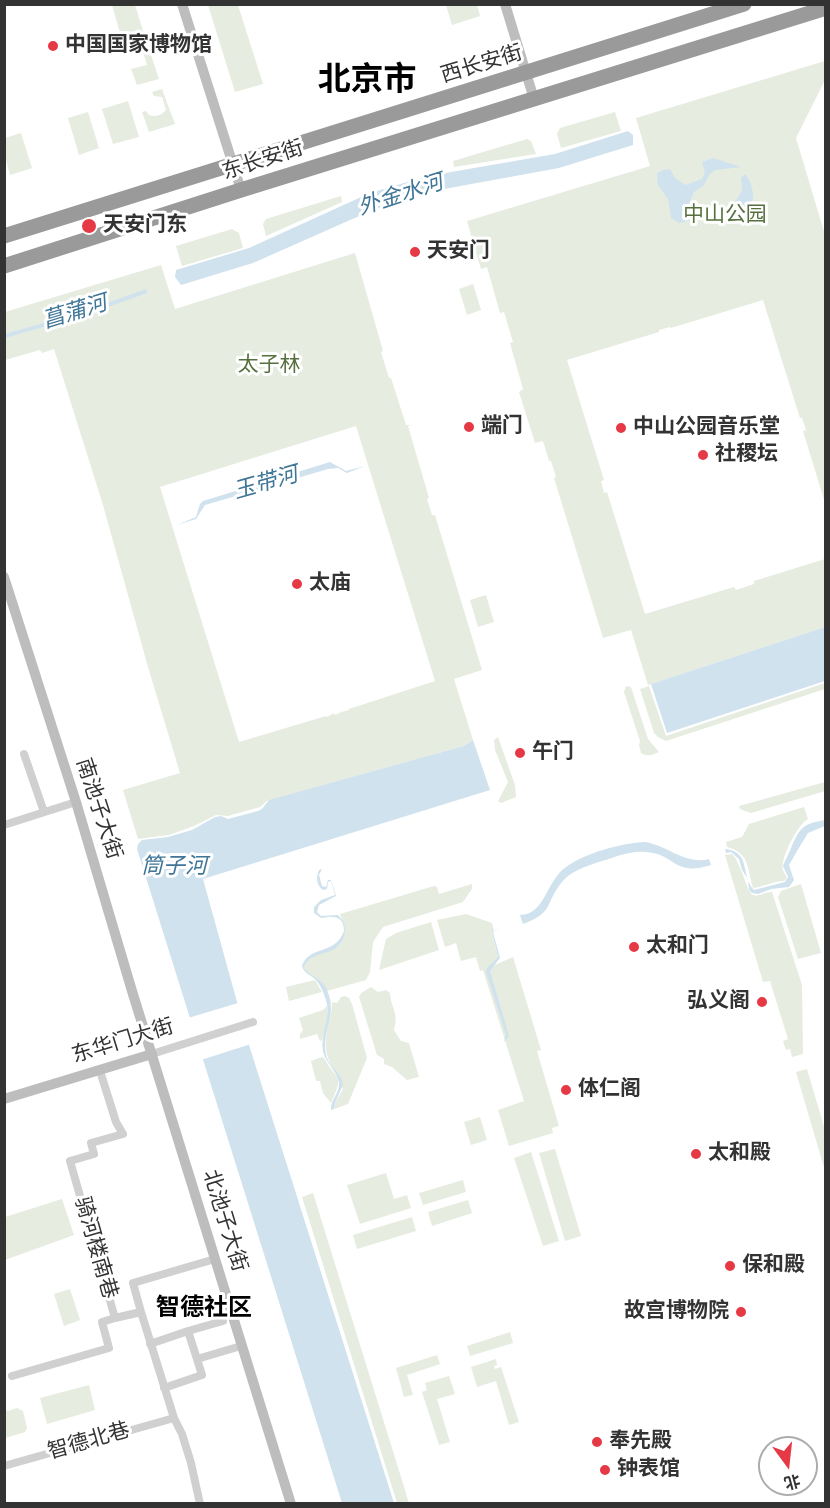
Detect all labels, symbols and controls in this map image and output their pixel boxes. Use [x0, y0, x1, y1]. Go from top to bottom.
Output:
place label: 中国国家博物馆 [65, 33, 212, 59]
marker: 中国国家博物馆 [46, 39, 60, 53]
street label: 西长安街 [438, 41, 526, 89]
district label: 北京市 [318, 62, 416, 102]
street label: 东长安街 [219, 136, 307, 186]
water label: 外金水河 [355, 170, 447, 222]
park label: 中山公园 [683, 203, 767, 229]
place label: 天安门东 [103, 213, 187, 239]
marker: 天安门东 [80, 217, 98, 235]
place label: 天安门 [427, 239, 490, 265]
marker: 天安门 [408, 245, 422, 259]
water label: 菖蒲河 [40, 291, 110, 335]
park label: 太子林 [238, 353, 300, 379]
place label: 端门 [481, 414, 523, 440]
place label: 中山公园音乐堂 [633, 415, 780, 441]
marker: 端门 [462, 420, 476, 434]
marker: 中山公园音乐堂 [614, 421, 628, 435]
place label: 社稷坛 [715, 442, 778, 468]
marker: 社稷坛 [696, 448, 710, 462]
water label: 玉带河 [231, 462, 301, 506]
place label: 太庙 [309, 571, 351, 597]
marker: 太庙 [290, 577, 304, 591]
place label: 午门 [532, 740, 574, 766]
marker: 午门 [513, 746, 527, 760]
street label: 南池子大街 [70, 755, 126, 863]
water label: 筒子河 [141, 854, 207, 880]
place label: 太和门 [646, 934, 709, 960]
marker: 太和门 [627, 940, 641, 954]
place label: 弘义阁 [687, 989, 750, 1015]
marker: 弘义阁 [755, 995, 769, 1009]
street label: 东华门大街 [69, 1015, 177, 1069]
place label: 体仁阁 [578, 1077, 641, 1103]
marker: 体仁阁 [559, 1083, 573, 1097]
place label: 太和殿 [708, 1141, 771, 1167]
marker: 太和殿 [689, 1147, 703, 1161]
street label: 北池子大街 [197, 1167, 251, 1275]
street label: 骑河楼南巷 [68, 1194, 122, 1302]
place label: 保和殿 [742, 1253, 805, 1279]
marker: 保和殿 [723, 1259, 737, 1273]
district label: 智德社区 [156, 1295, 252, 1323]
place label: 故宫博物院 [624, 1299, 729, 1325]
marker: 故宫博物院 [734, 1305, 748, 1319]
street label: 智德北巷 [45, 1418, 133, 1466]
place label: 奉先殿 [609, 1429, 672, 1455]
marker: 奉先殿 [590, 1435, 604, 1449]
north arrow [758, 1436, 818, 1496]
place label: 钟表馆 [617, 1457, 680, 1483]
marker: 钟表馆 [598, 1463, 612, 1477]
text: 北 [782, 1471, 802, 1493]

